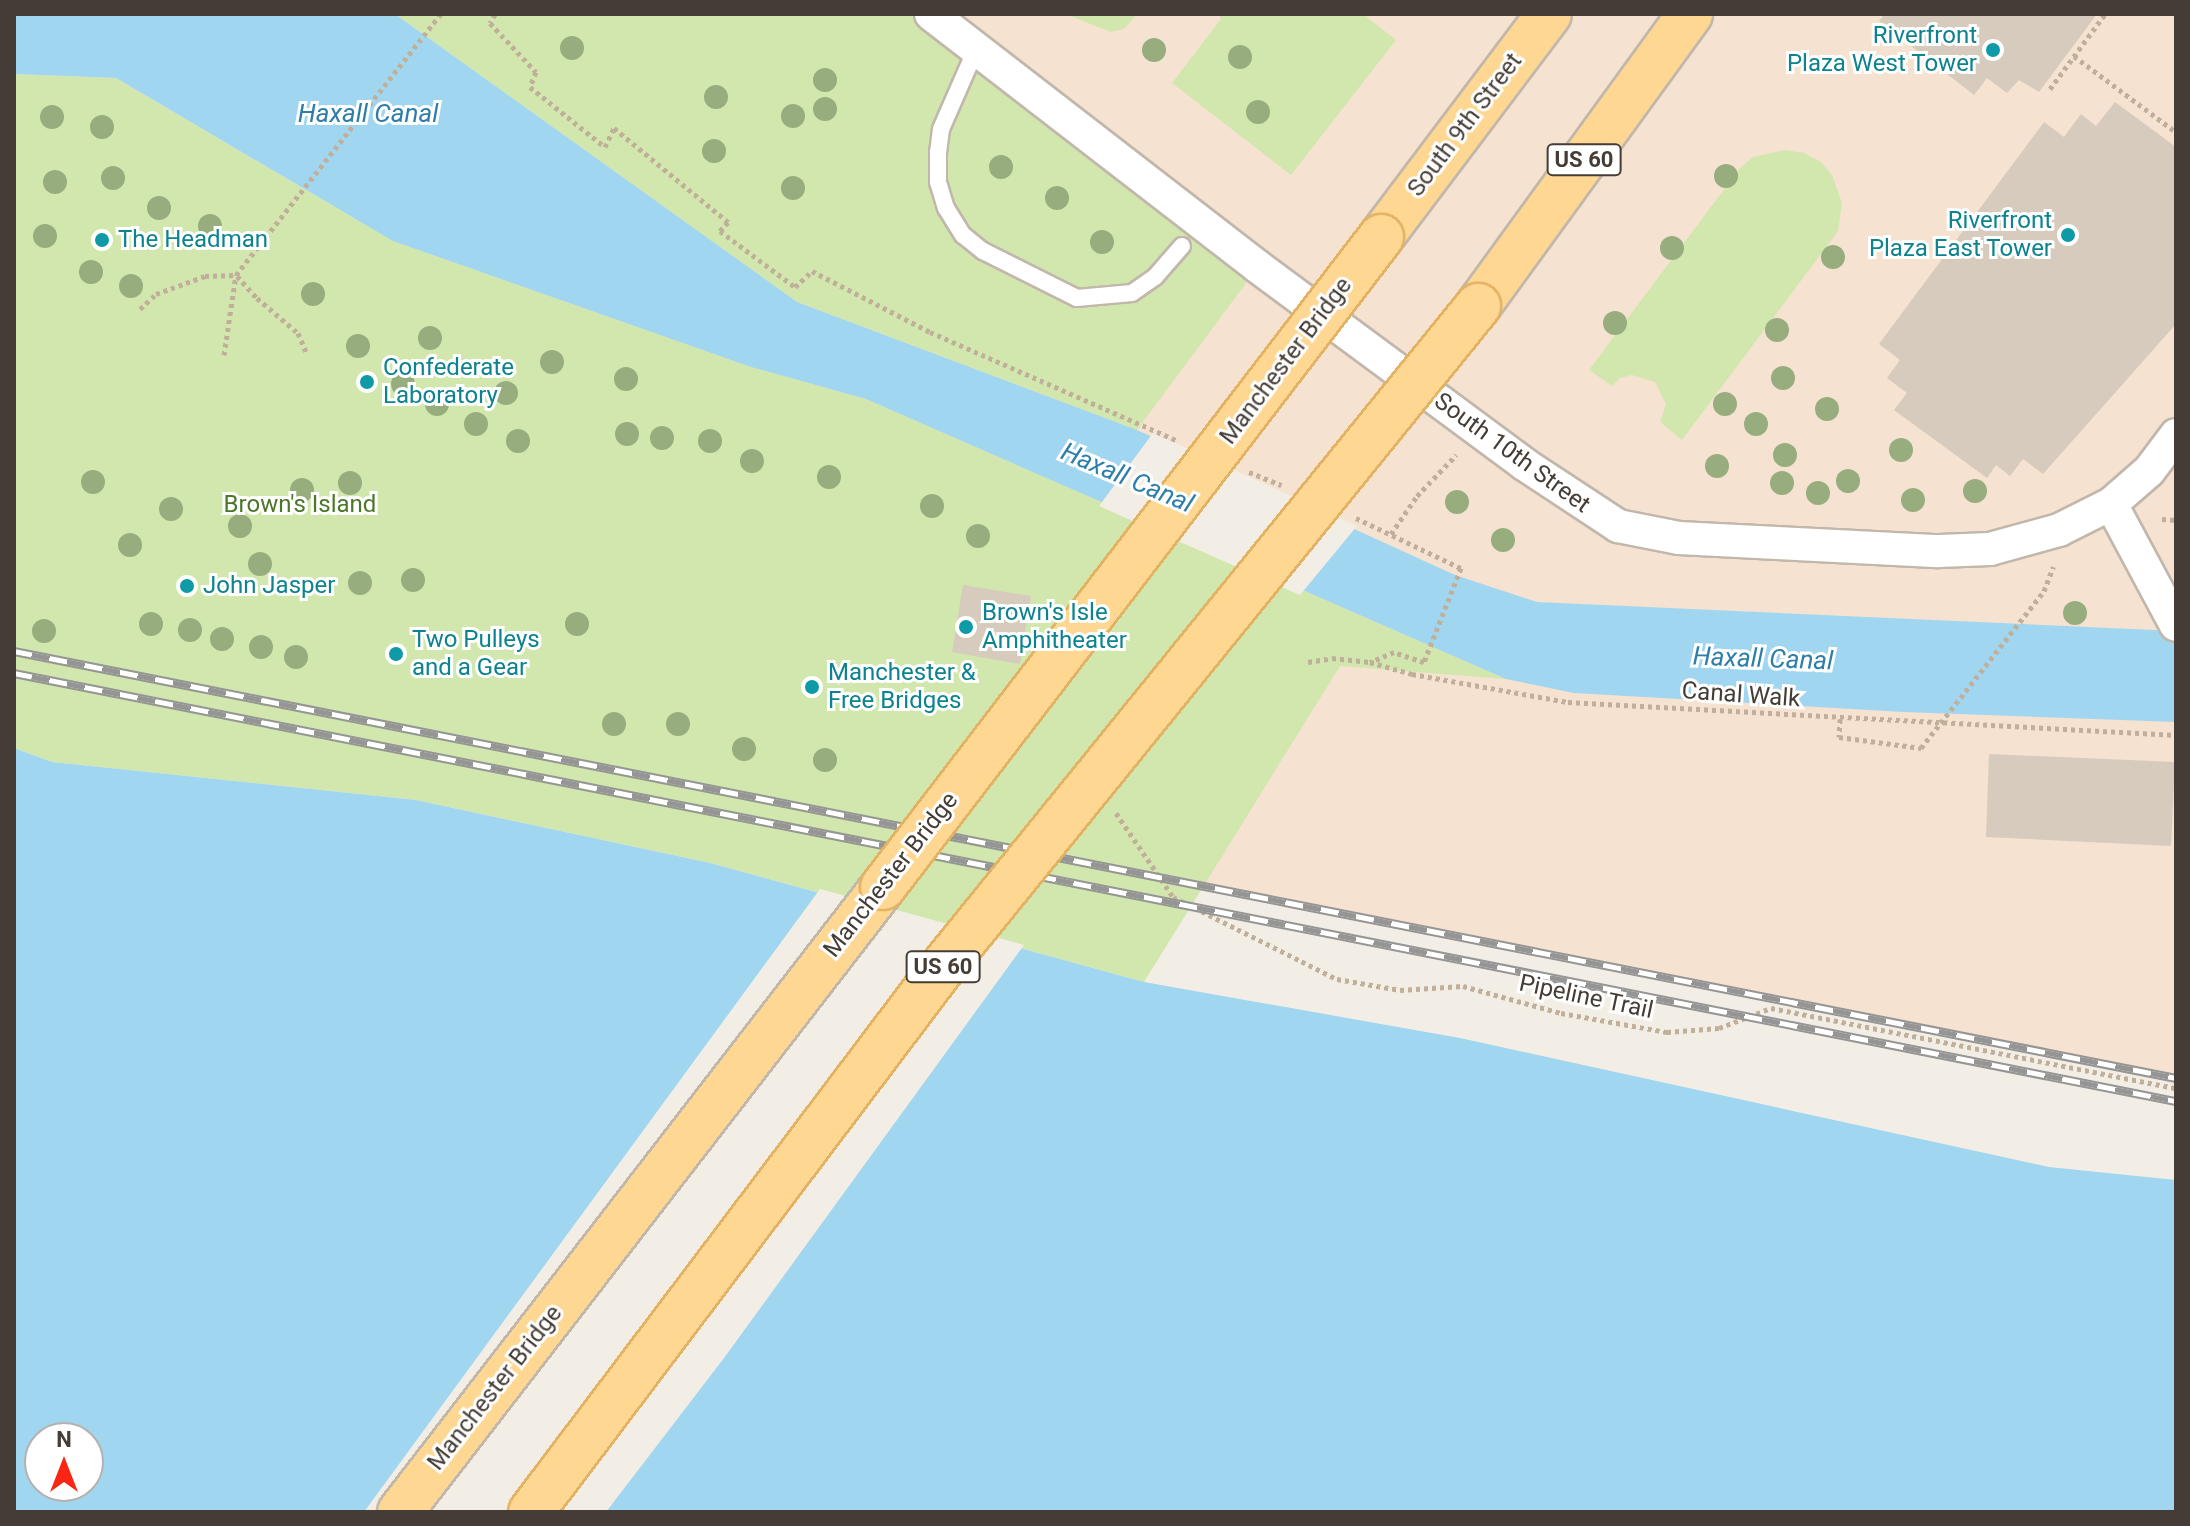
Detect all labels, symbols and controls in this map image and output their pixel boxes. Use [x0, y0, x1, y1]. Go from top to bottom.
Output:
place label: Riverfront Plaza West Tower [1786, 22, 1977, 78]
marker: Riverfront Plaza West Tower [1984, 41, 2002, 59]
street label: South 9th Street [1402, 48, 1528, 202]
water label: Haxall Canal [298, 98, 438, 130]
road number: US 60 [1546, 142, 1622, 178]
place label: Riverfront Plaza East Tower [1868, 207, 2052, 263]
place label: The Headman [118, 226, 268, 254]
marker: Riverfront Plaza East Tower [2059, 226, 2077, 244]
marker: The Headman [93, 231, 111, 249]
street label: Manchester Bridge [1214, 272, 1358, 450]
place label: Confederate Laboratory [383, 354, 514, 410]
marker: Confederate Laboratory [358, 373, 376, 391]
street label: South 10th Street [1428, 387, 1596, 519]
water label: Haxall Canal [1056, 436, 1198, 520]
park label: Brown's Island [224, 491, 376, 519]
place label: John Jasper [203, 572, 335, 600]
marker: John Jasper [178, 577, 196, 595]
place label: Brown's Isle Amphitheater [982, 599, 1127, 655]
marker: Brown's Isle Amphitheater [957, 618, 975, 636]
place label: Two Pulleys and a Gear [412, 626, 540, 682]
water label: Haxall Canal [1692, 641, 1834, 677]
marker: Two Pulleys and a Gear [387, 645, 405, 663]
place label: Manchester & Free Bridges [828, 659, 976, 715]
street label: Canal Walk [1681, 676, 1801, 714]
marker: Manchester & Free Bridges [803, 678, 821, 696]
street label: Manchester Bridge [818, 787, 964, 963]
road number: US 60 [905, 949, 981, 985]
street label: Pipeline Trail [1516, 969, 1656, 1025]
street label: Manchester Bridge [422, 1300, 568, 1476]
north arrow [24, 1422, 104, 1502]
text: N [56, 1427, 72, 1452]

